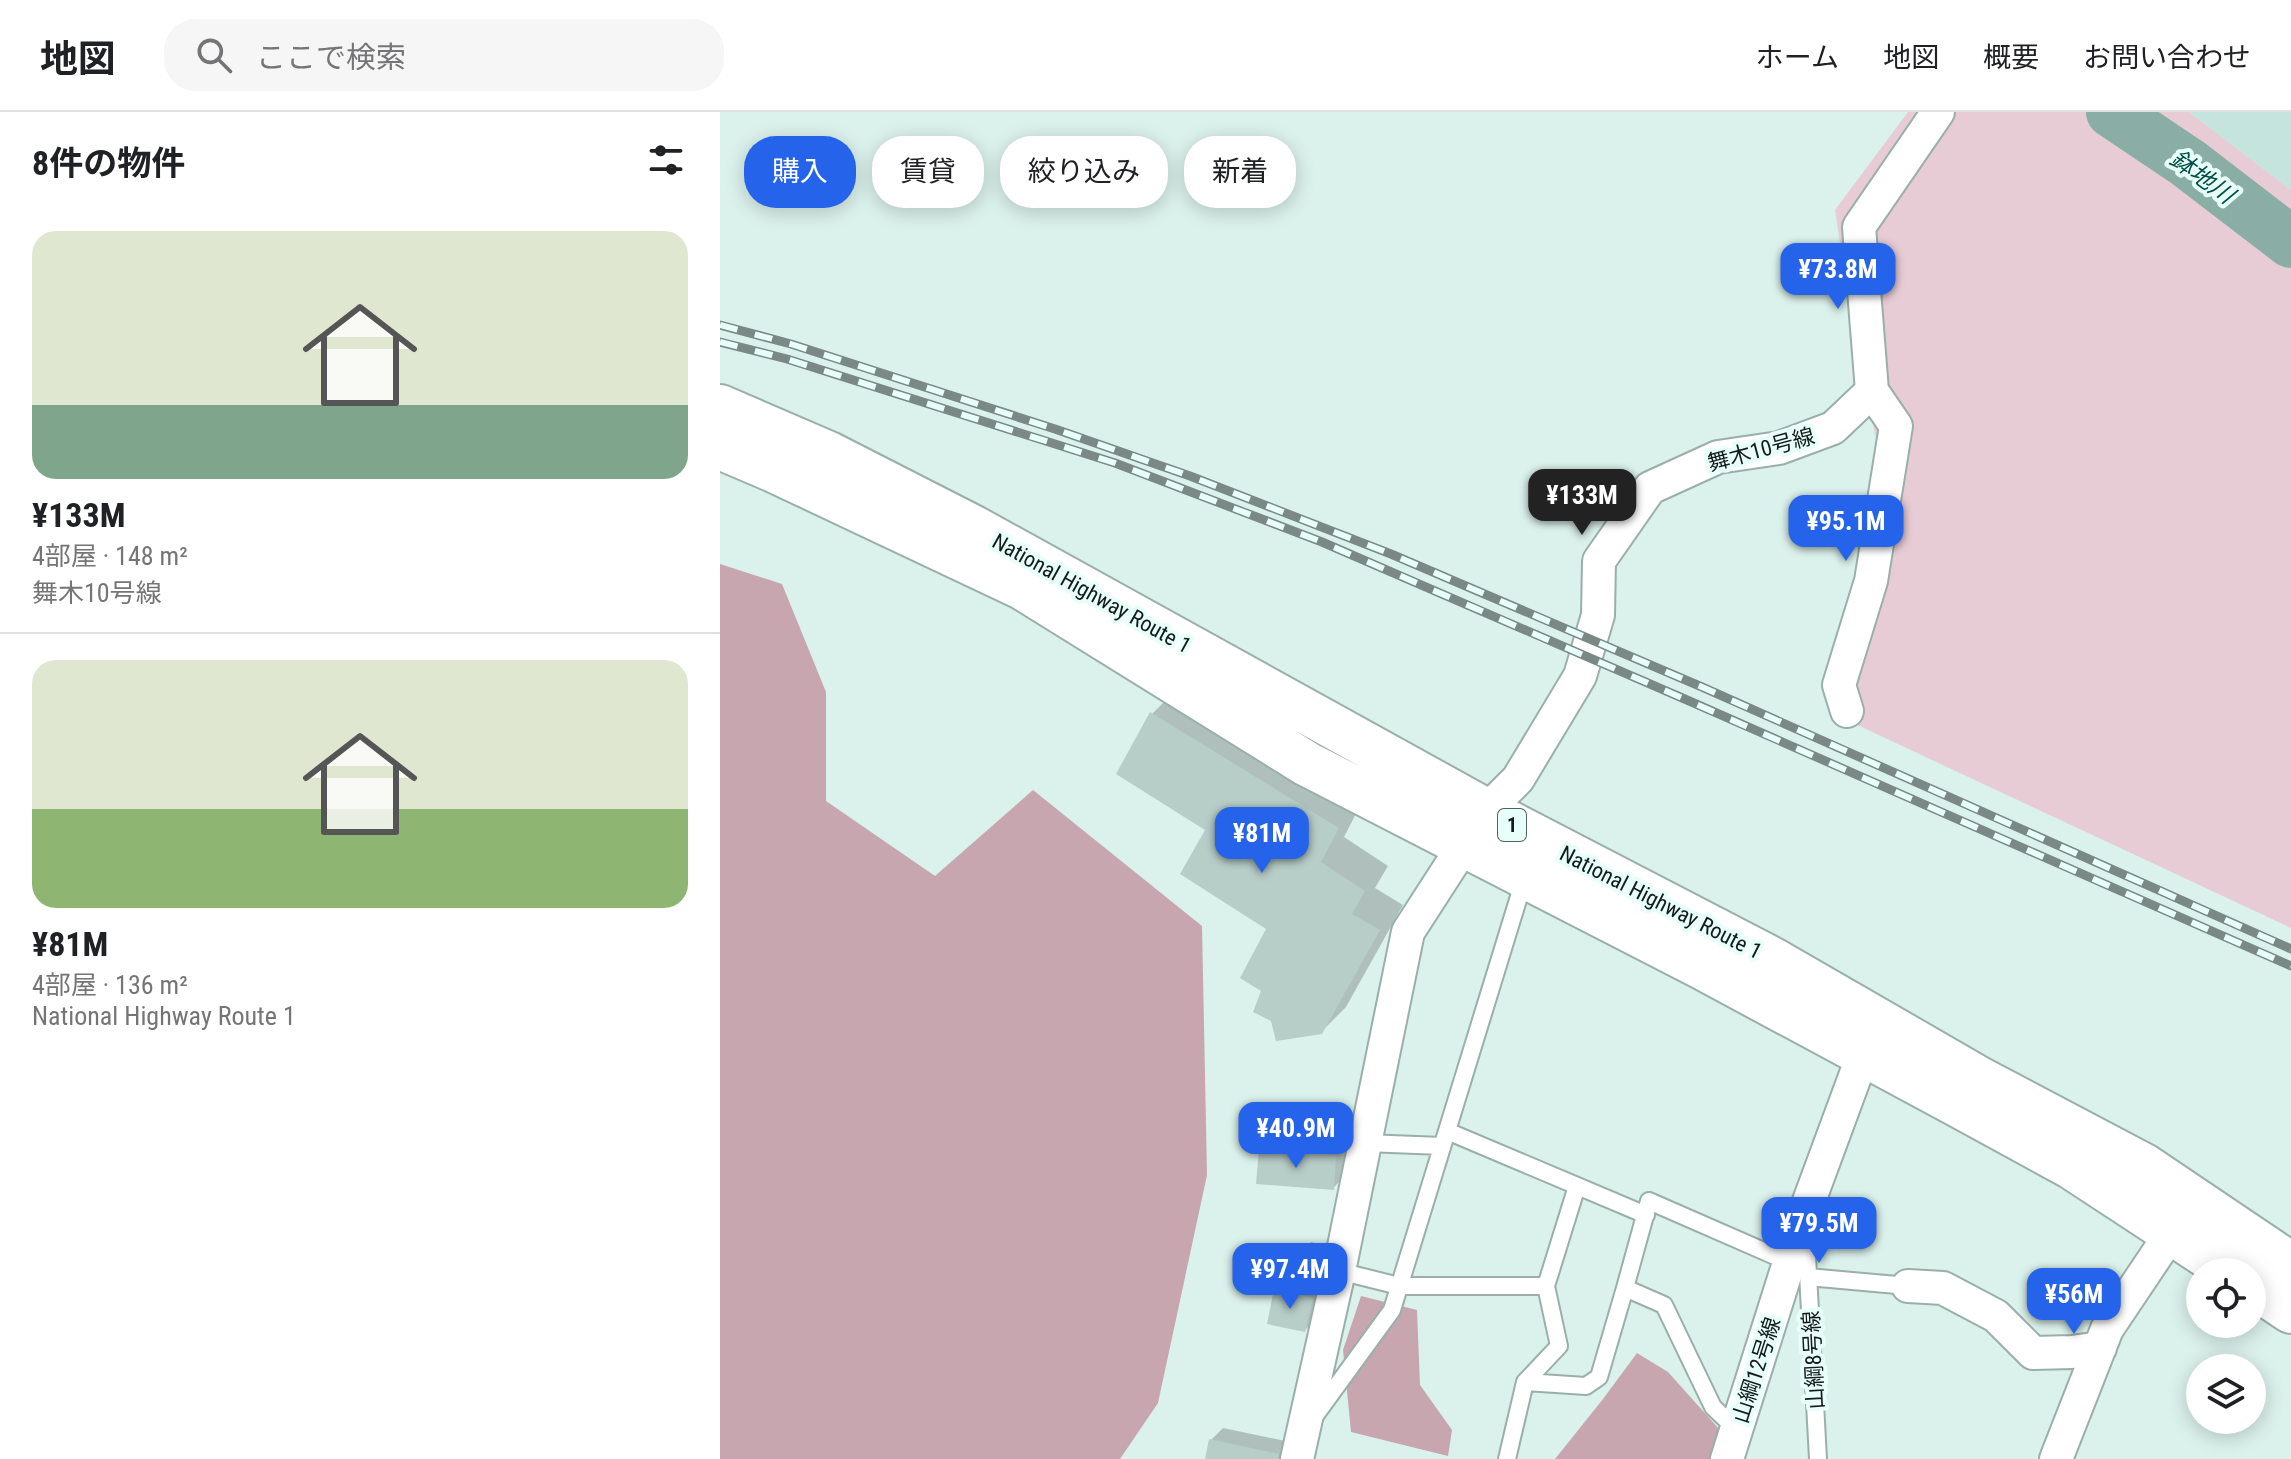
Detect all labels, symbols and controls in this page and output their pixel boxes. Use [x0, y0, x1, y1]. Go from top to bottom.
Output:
search box [164, 19, 724, 91]
icon: search [192, 33, 236, 77]
text: 地図 [40, 37, 116, 81]
text: ここで検索 [256, 40, 406, 75]
text: ホーム [1756, 41, 1839, 74]
text: 地図 [1883, 41, 1939, 74]
text: 概要 [1983, 41, 2039, 74]
text: お問い合わせ [2083, 41, 2251, 74]
chip: 購入 [744, 136, 856, 208]
chip: 賃貸 [872, 136, 984, 208]
chip: 絞り込み [1000, 136, 1168, 208]
chip: 新着 [1184, 136, 1296, 208]
icon: filters [644, 138, 688, 182]
text: 8件の物件 [32, 143, 185, 183]
water label: 鉢地川 [2165, 145, 2242, 211]
pin: ¥73.8M [1773, 243, 1903, 311]
text: ¥73.8M [1798, 254, 1878, 284]
icon: home [288, 283, 432, 427]
street label: 舞木10号線 [1705, 423, 1817, 476]
pin: ¥133M [1526, 469, 1638, 537]
text: ¥133M [1546, 480, 1618, 510]
text: ¥133M [32, 495, 125, 535]
pin: ¥95.1M [1781, 495, 1911, 563]
text: ¥95.1M [1806, 506, 1886, 536]
street label: National Highway Route 1 [988, 528, 1195, 658]
text: 4部屋 · 148 m² [32, 541, 188, 571]
text: 舞木10号線 [32, 578, 162, 608]
icon: home [288, 712, 432, 856]
pin: ¥81M [1215, 807, 1309, 875]
road number: 1 [1498, 809, 1526, 841]
text: ¥81M [1233, 818, 1291, 848]
street label: National Highway Route 1 [1556, 841, 1766, 964]
text: ¥81M [32, 924, 108, 964]
text: 4部屋 · 136 m² [32, 970, 188, 1000]
text: National Highway Route 1 [32, 1001, 296, 1031]
pin: ¥40.9M [1231, 1102, 1361, 1170]
text: ¥40.9M [1256, 1113, 1336, 1143]
pin: ¥79.5M [1754, 1197, 1884, 1265]
text: ¥79.5M [1779, 1208, 1859, 1238]
pin: ¥97.4M [1225, 1243, 1355, 1311]
text: ¥97.4M [1250, 1254, 1330, 1284]
map controls [2186, 1258, 2266, 1434]
button: locate [2186, 1258, 2266, 1338]
pin: ¥56M [2027, 1268, 2121, 1336]
text: ¥56M [2045, 1279, 2103, 1309]
street label: 山綱8号線 [1798, 1310, 1829, 1410]
street label: 山綱12号線 [1728, 1314, 1785, 1426]
button: layers [2186, 1354, 2266, 1434]

